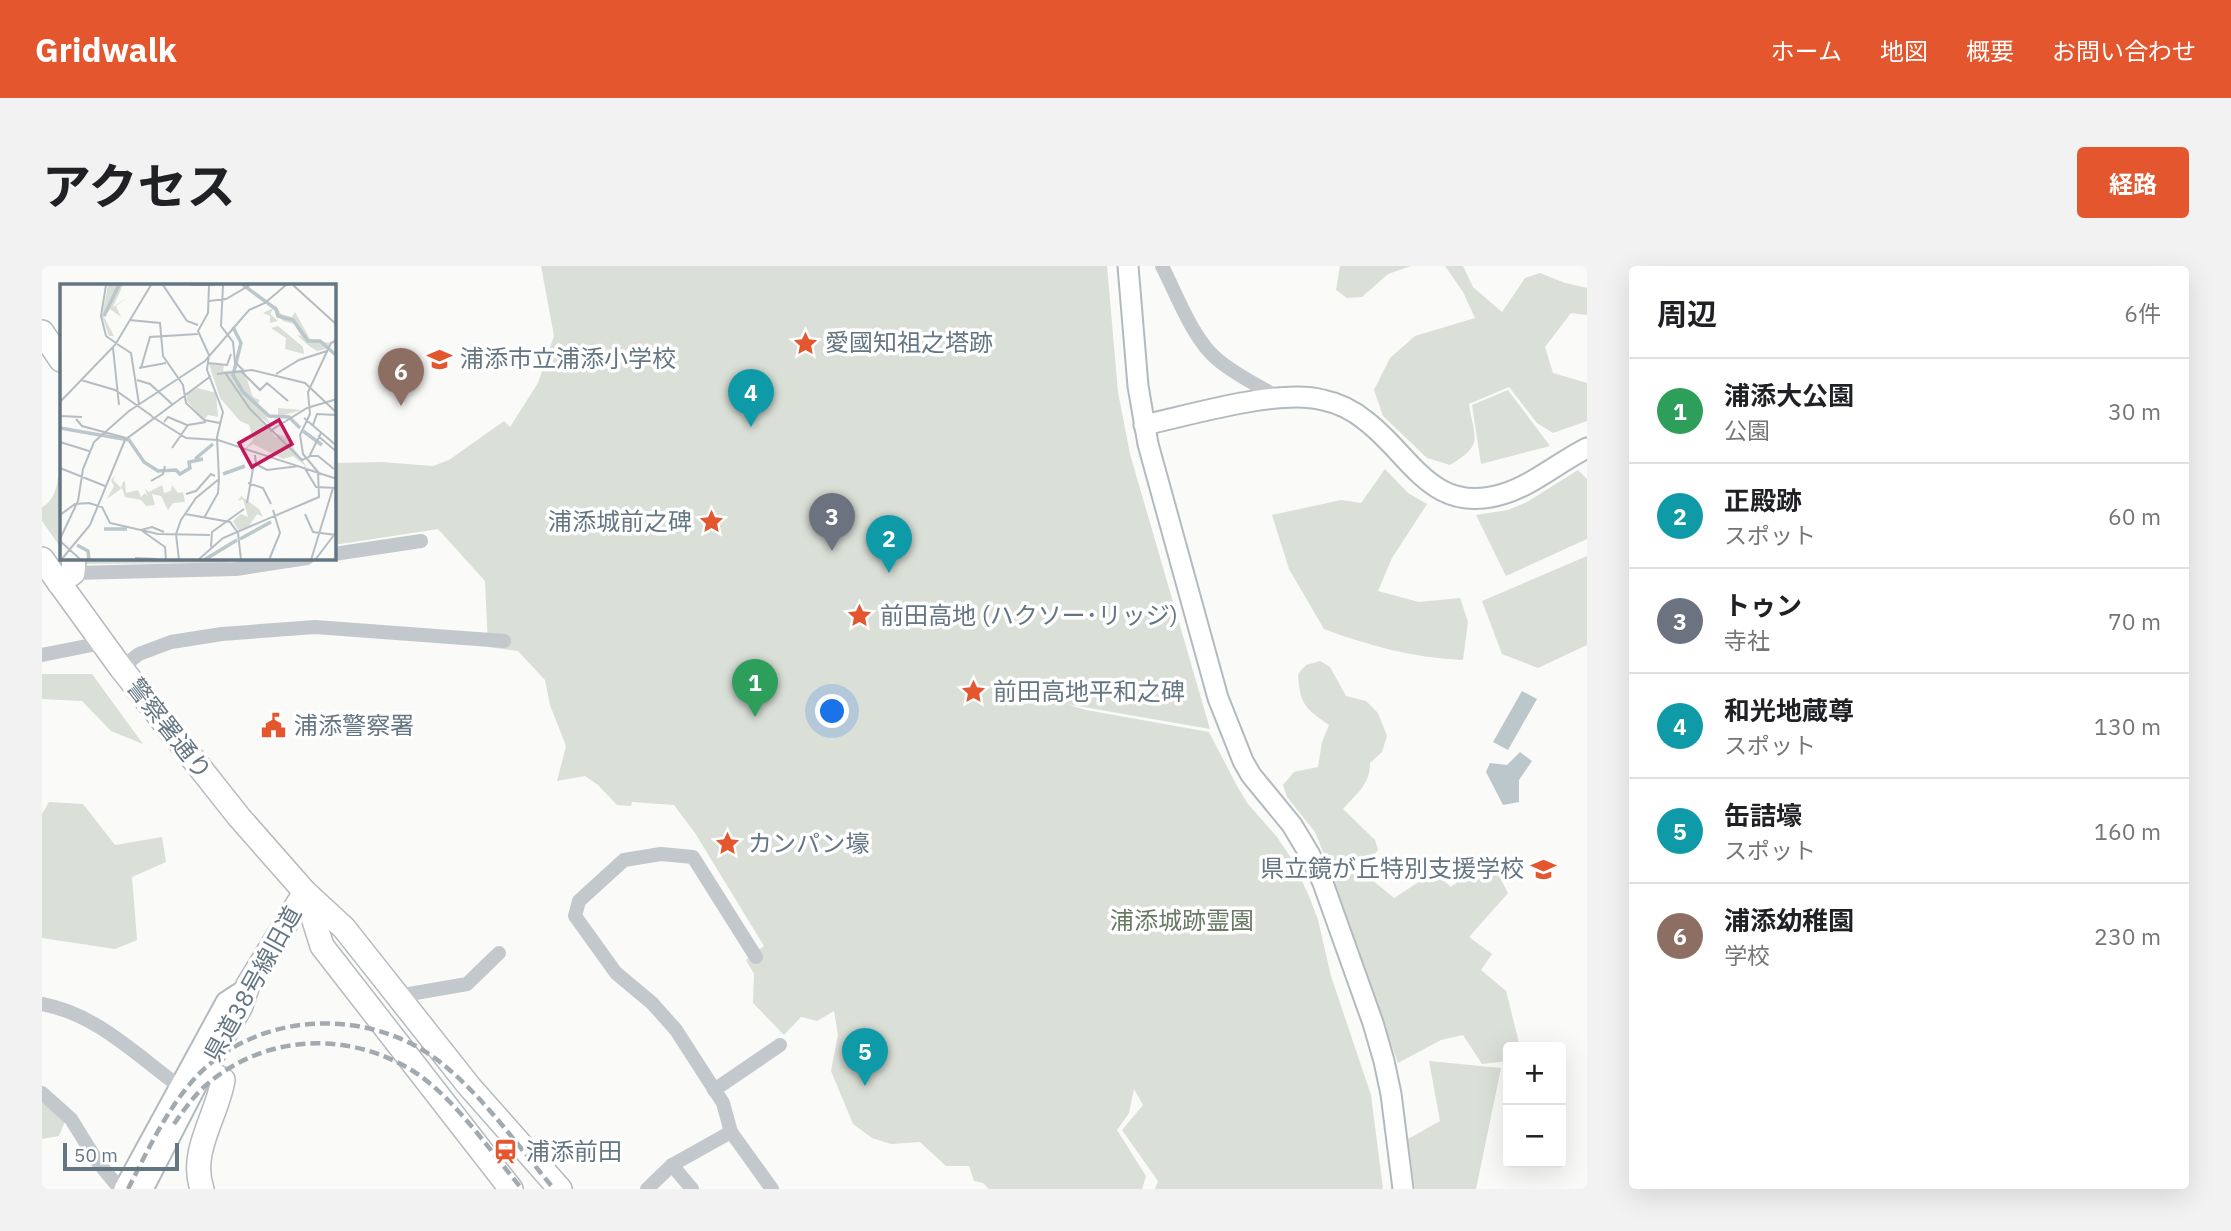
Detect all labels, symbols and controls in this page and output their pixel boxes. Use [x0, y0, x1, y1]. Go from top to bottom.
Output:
text: Gridwalk [35, 28, 177, 71]
text: ホーム [1771, 35, 1842, 67]
text: 地図 [1880, 35, 1928, 67]
text: 概要 [1966, 35, 2014, 67]
text: お問い合わせ [2052, 35, 2196, 67]
button: 経路 [2077, 147, 2189, 218]
text: アクセス [42, 154, 236, 217]
inset map [60, 284, 336, 560]
text: 周辺 [1657, 294, 1717, 333]
text: 6件 [2124, 298, 2161, 328]
place label: 愛國知祖之塔跡 [825, 326, 993, 358]
place icon: 愛國知祖之塔跡 [791, 329, 819, 357]
place label: 浦添市立浦添小学校 [460, 342, 676, 374]
school or university icon: 浦添市立浦添小学校 [426, 345, 454, 373]
pin: 6 [378, 348, 424, 406]
pin: 4 [728, 369, 774, 427]
text: 浦添大公園 [1724, 378, 1854, 412]
text: 1 [1673, 396, 1687, 426]
text: 30 m [2108, 396, 2161, 426]
text: 公園 [1724, 415, 1770, 445]
text: 正殿跡 [1724, 483, 1802, 517]
pin: 3 [809, 493, 855, 551]
text: 2 [1673, 501, 1687, 531]
text: 60 m [2108, 501, 2161, 531]
place label: 浦添城前之碑 [548, 505, 692, 537]
place icon: 浦添城前之碑 [698, 508, 726, 536]
pin: 2 [866, 515, 912, 573]
text: スポット [1724, 520, 1816, 550]
text: トゥン [1724, 588, 1802, 622]
place label: 前田高地 (ハクソー･リッジ) [880, 599, 1178, 631]
place icon: 前田高地 (ハクソー･リッジ) [846, 602, 874, 630]
text: 3 [1673, 606, 1687, 636]
text: 70 m [2108, 606, 2161, 636]
text: 寺社 [1724, 625, 1770, 655]
pin: 1 [732, 659, 778, 717]
street label: 警察署通り [120, 671, 219, 786]
place label: 前田高地平和之碑 [993, 675, 1185, 707]
place icon: 前田高地平和之碑 [959, 678, 987, 706]
text: 和光地蔵尊 [1724, 693, 1854, 727]
your location [815, 694, 849, 728]
place label: 浦添警察署 [294, 709, 414, 741]
text: 4 [1673, 711, 1687, 741]
text: 130 m [2094, 711, 2161, 741]
public building icon: 浦添警察署 [260, 712, 288, 740]
text: スポット [1724, 730, 1816, 760]
text: 缶詰壕 [1724, 798, 1802, 832]
text: 5 [1673, 816, 1687, 846]
text: 160 m [2094, 816, 2161, 846]
place label: カンパン壕 [748, 827, 869, 859]
place icon: カンパン壕 [714, 830, 742, 858]
text: スポット [1724, 835, 1816, 865]
place label: 県立鏡が丘特別支援学校 [1260, 852, 1524, 884]
school or university icon: 県立鏡が丘特別支援学校 [1530, 855, 1558, 883]
street label: 県道38号線旧道 [196, 900, 308, 1067]
text: 浦添幼稚園 [1724, 903, 1854, 937]
park label: 浦添城跡霊園 [1110, 904, 1254, 936]
text: 6 [1673, 921, 1687, 951]
text: 230 m [2094, 921, 2161, 951]
text: 学校 [1724, 940, 1770, 970]
pin: 5 [842, 1028, 888, 1086]
map controls [1503, 1042, 1566, 1168]
button: + [1503, 1042, 1566, 1105]
button: − [1503, 1105, 1566, 1168]
place label: 浦添前田 [526, 1135, 622, 1167]
station icon: 浦添前田 [492, 1138, 520, 1166]
scale bar [63, 1140, 178, 1172]
text: 50 m [74, 1143, 118, 1167]

